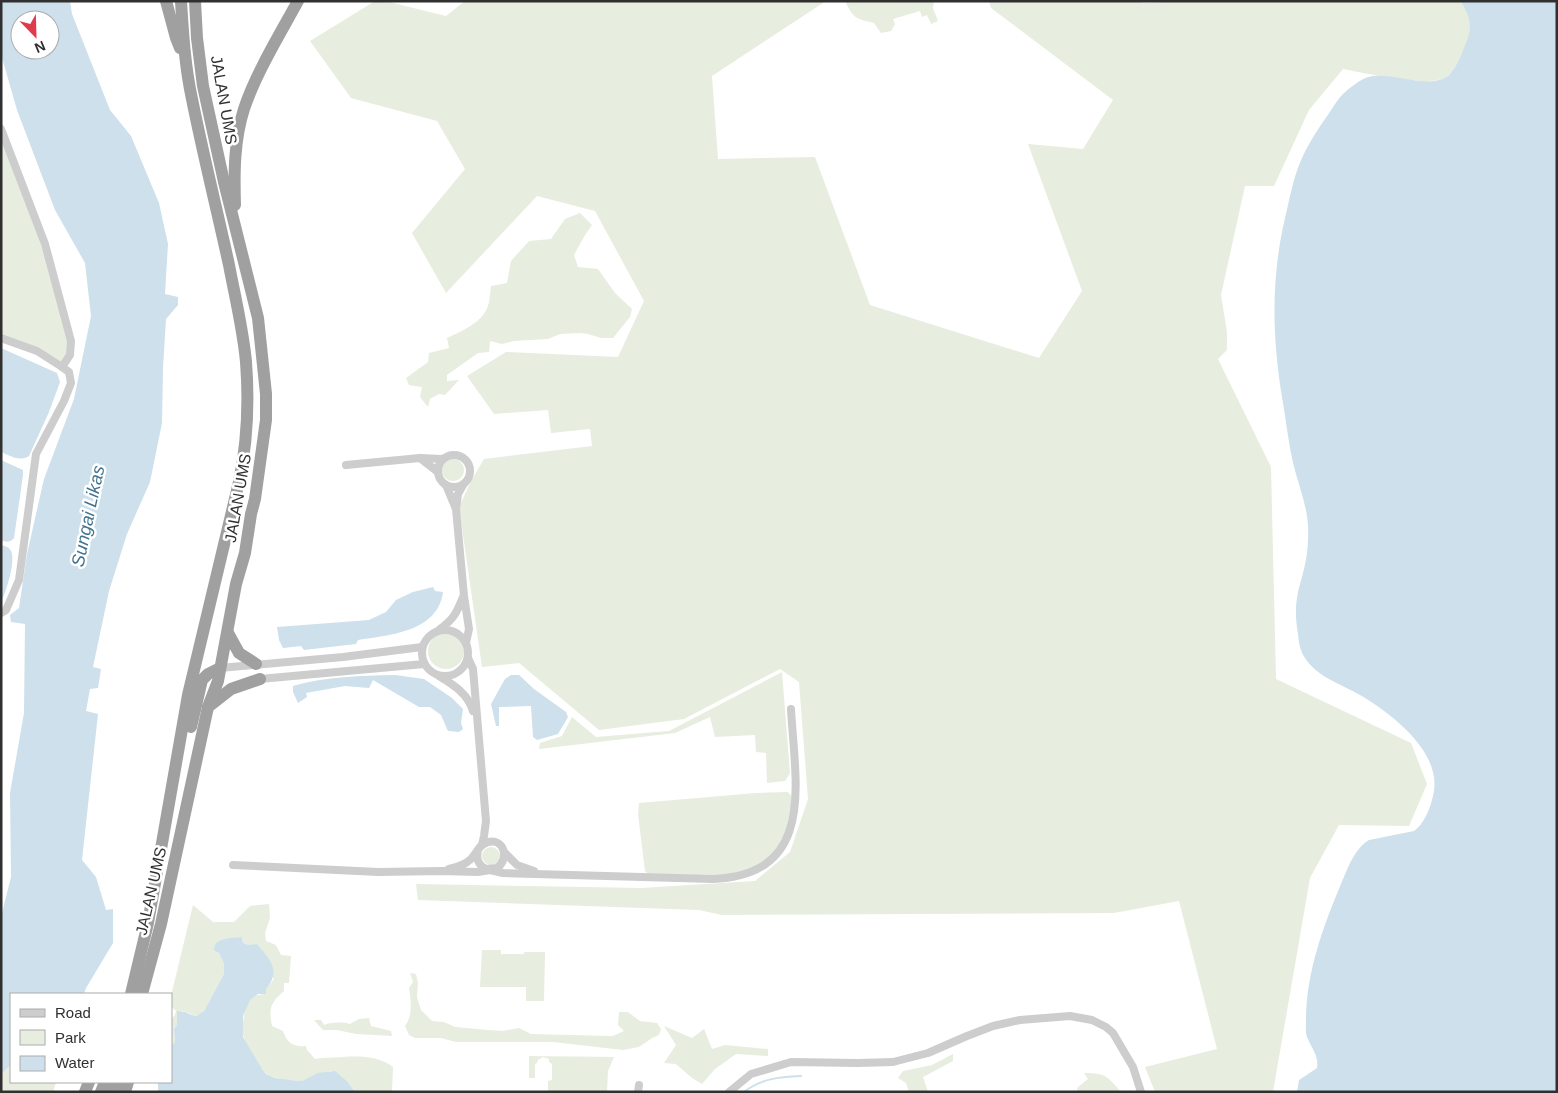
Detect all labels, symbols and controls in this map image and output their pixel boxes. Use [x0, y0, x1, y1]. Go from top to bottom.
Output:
north arrow [10, 10, 60, 60]
text: N [32, 38, 48, 56]
street label: JALAN UMS [208, 54, 240, 146]
street label: JALAN UMS [222, 452, 254, 544]
water label: Sungai Likas [68, 464, 108, 568]
street label: JALAN UMS [133, 845, 169, 937]
legend [10, 993, 172, 1083]
text: Road [55, 1004, 91, 1021]
text: Park [55, 1029, 86, 1046]
text: Water [55, 1054, 94, 1071]

